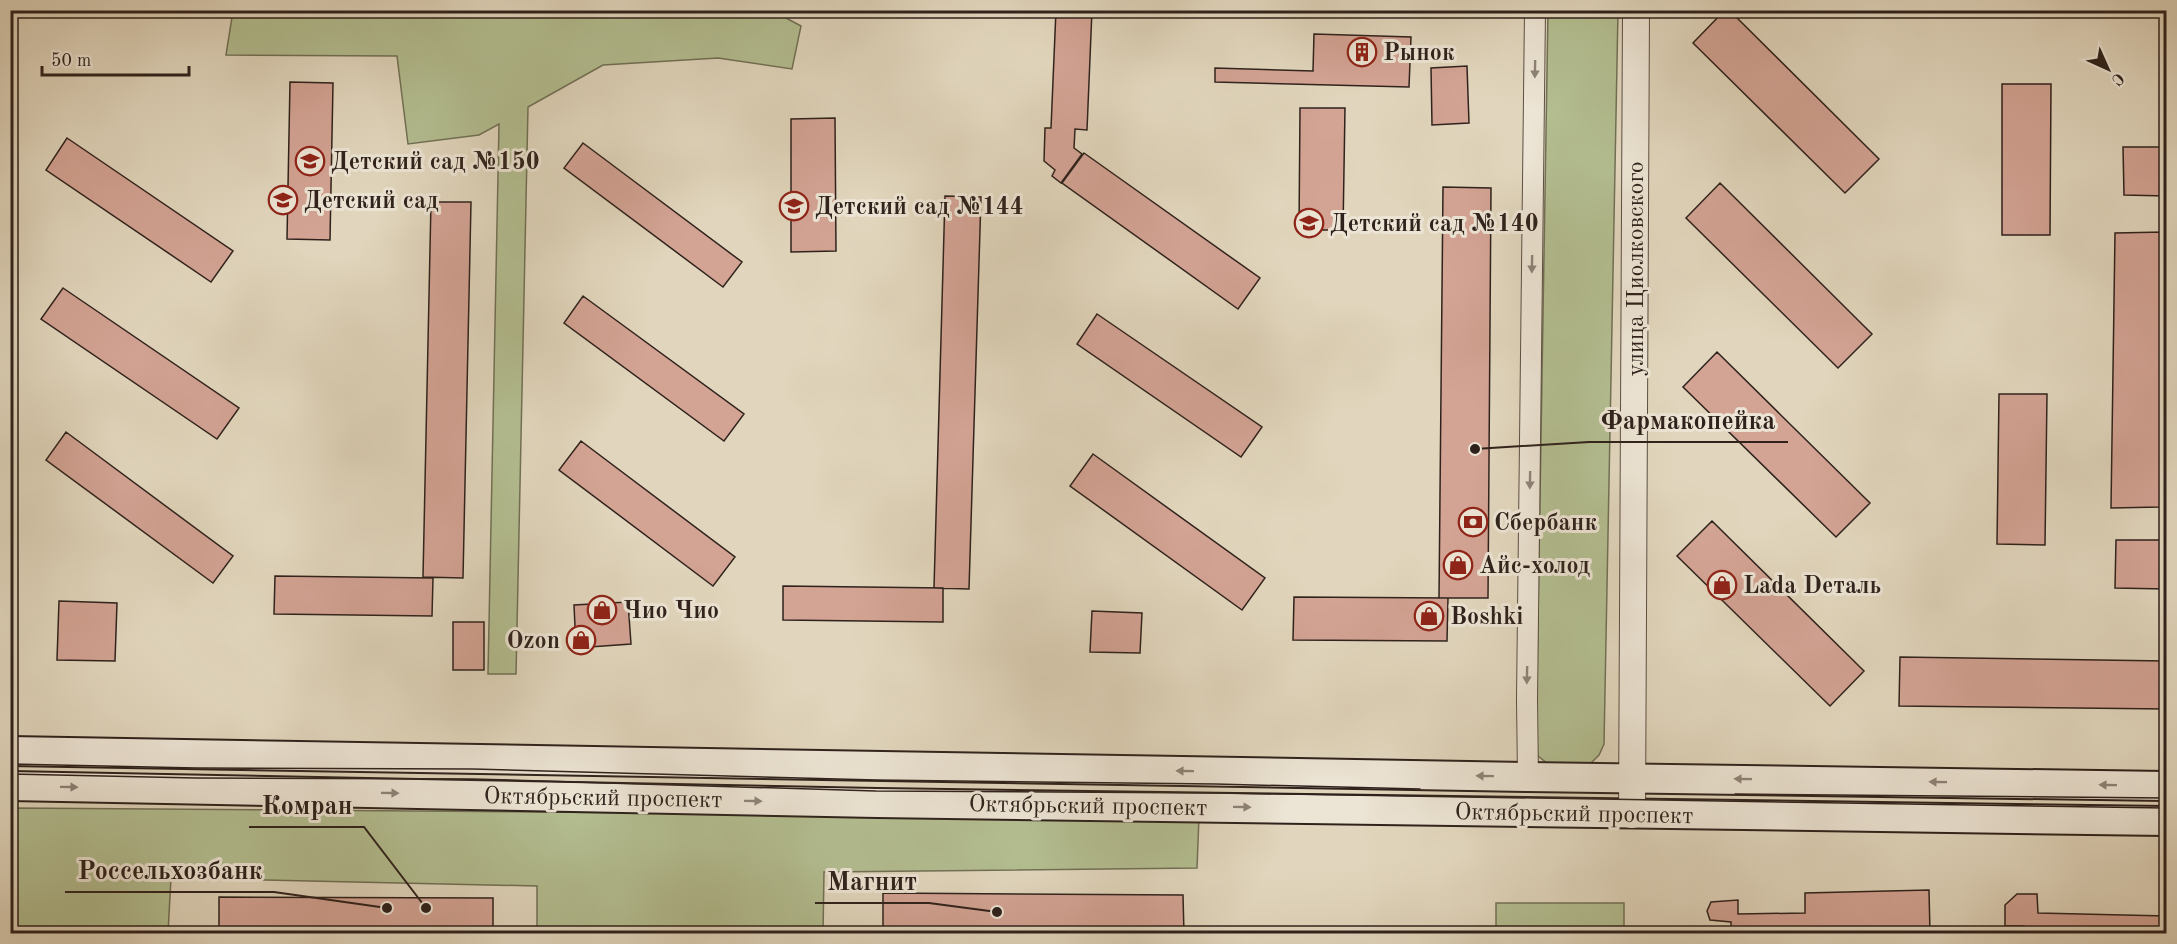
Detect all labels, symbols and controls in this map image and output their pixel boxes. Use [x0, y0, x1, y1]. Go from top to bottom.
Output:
building icon: Рынок [1346, 36, 1378, 68]
scale bar [42, 39, 189, 77]
north arrow [2078, 39, 2138, 99]
place label: Рынок [1383, 42, 1455, 66]
text: 50 m [51, 52, 91, 70]
one-way arrow [1530, 59, 1540, 78]
text: С [2108, 69, 2127, 88]
school or university icon: Детский сад №150 [294, 145, 326, 177]
place label: Детский сад №150 [331, 150, 540, 175]
street label: улица Циолковского [1625, 161, 1649, 377]
school or university icon: Детский сад [267, 184, 299, 216]
place label: Детский сад [304, 190, 439, 214]
school or university icon: Детский сад №144 [778, 190, 810, 222]
place label: Детский сад №144 [815, 196, 1024, 220]
school or university icon: Детский сад №140 [1293, 207, 1325, 239]
place label: Детский сад №140 [1330, 213, 1539, 237]
one-way arrow [1527, 254, 1537, 273]
callout: Фармакопейка [1589, 398, 1788, 442]
text: Фармакопейка [1601, 409, 1775, 435]
one-way arrow [1525, 470, 1535, 489]
bank icon: Сбербанк [1457, 506, 1489, 538]
place label: Сбербанк [1494, 512, 1597, 536]
shop icon: Айс-холод [1442, 549, 1474, 581]
place label: Айс-холод [1479, 555, 1590, 579]
shop icon: Lada Dеталь [1706, 569, 1738, 601]
place label: Lada Dеталь [1743, 575, 1881, 599]
shop icon: Чио Чио [586, 594, 618, 626]
place label: Чио Чио [623, 600, 719, 624]
shop icon: Boshki [1413, 600, 1445, 632]
place label: Boshki [1450, 606, 1523, 630]
shop icon: Ozon [565, 624, 597, 656]
place label: Ozon [506, 630, 560, 654]
one-way arrow [1523, 665, 1532, 684]
one-way arrow [1175, 766, 1194, 776]
one-way arrow [1475, 771, 1494, 781]
one-way arrow [1733, 774, 1752, 784]
one-way arrow [1928, 777, 1947, 787]
one-way arrow [2099, 780, 2118, 789]
one-way arrow [59, 782, 78, 791]
callout: Комран [249, 783, 364, 827]
street label: Октябрьский проспект [483, 785, 723, 813]
one-way arrow [380, 788, 399, 798]
street label: Октябрьский проспект [968, 793, 1208, 821]
text: Комран [262, 794, 352, 820]
one-way arrow [743, 796, 762, 805]
street label: Октябрьский проспект [1454, 801, 1694, 829]
one-way arrow [1232, 802, 1251, 812]
callout: Россельхозбанк [65, 848, 274, 892]
text: Россельхозбанк [78, 859, 263, 885]
callout: Магнит [815, 859, 929, 903]
text: Магнит [827, 870, 917, 896]

